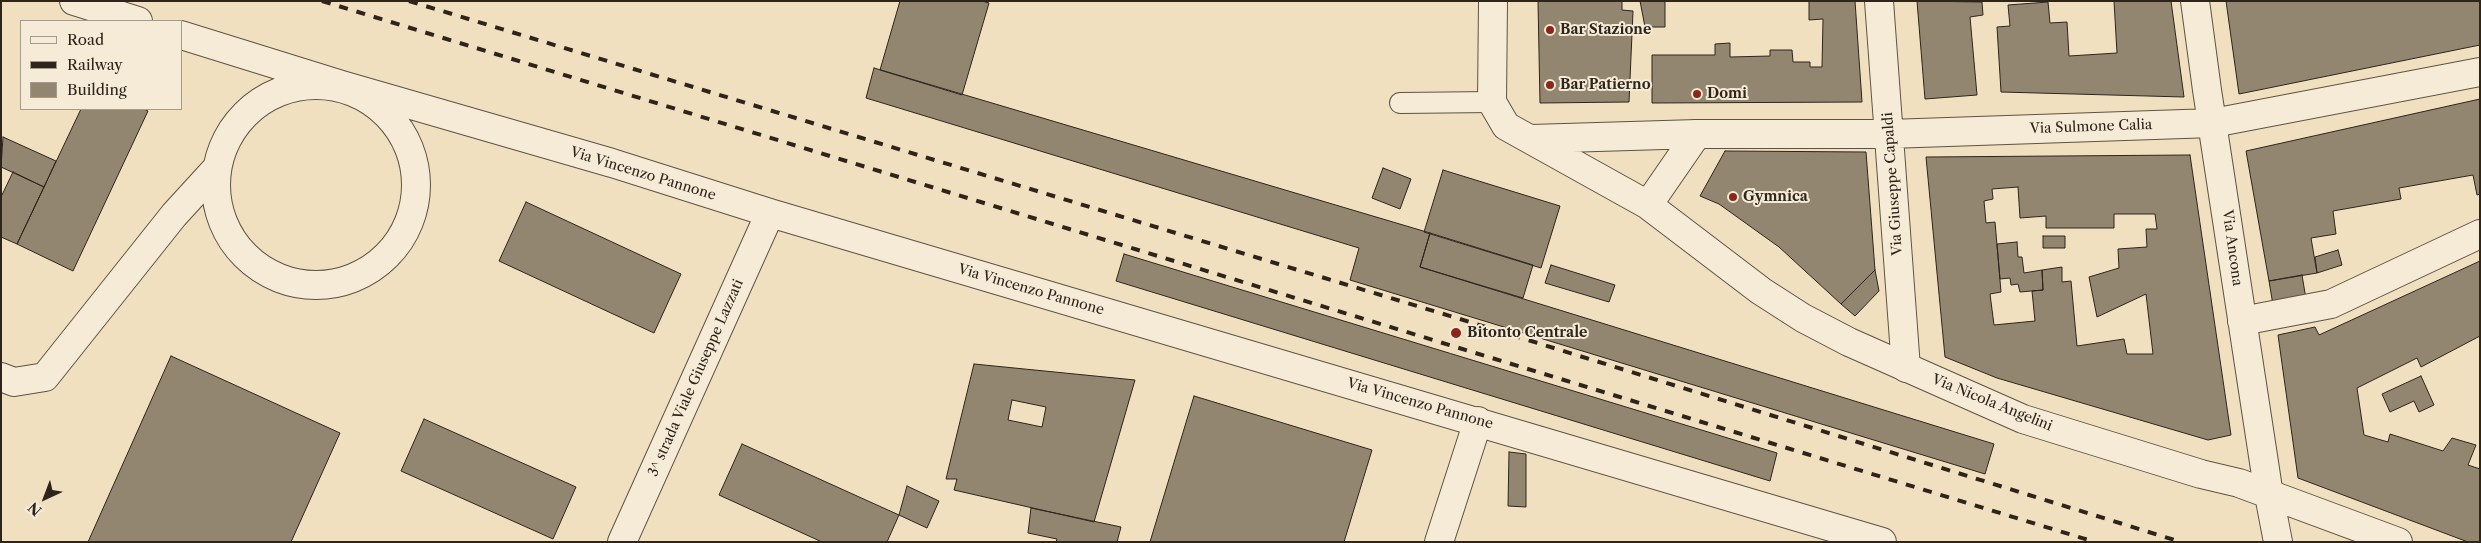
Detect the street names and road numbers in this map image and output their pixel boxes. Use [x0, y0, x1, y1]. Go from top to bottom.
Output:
street label: Via Giuseppe Capaldi [1880, 112, 1906, 256]
street label: Via Sulmone Calia [2029, 116, 2153, 138]
street label: Via Vincenzo Pannone [568, 144, 718, 204]
street label: Via Ancona [2218, 209, 2246, 287]
street label: Via Vincenzo Pannone [956, 261, 1106, 319]
street label: 3^ strada Viale Giuseppe Lazzati [645, 277, 747, 479]
street label: Via Nicola Angelini [1929, 371, 2055, 435]
street label: Via Vincenzo Pannone [1345, 375, 1495, 433]

